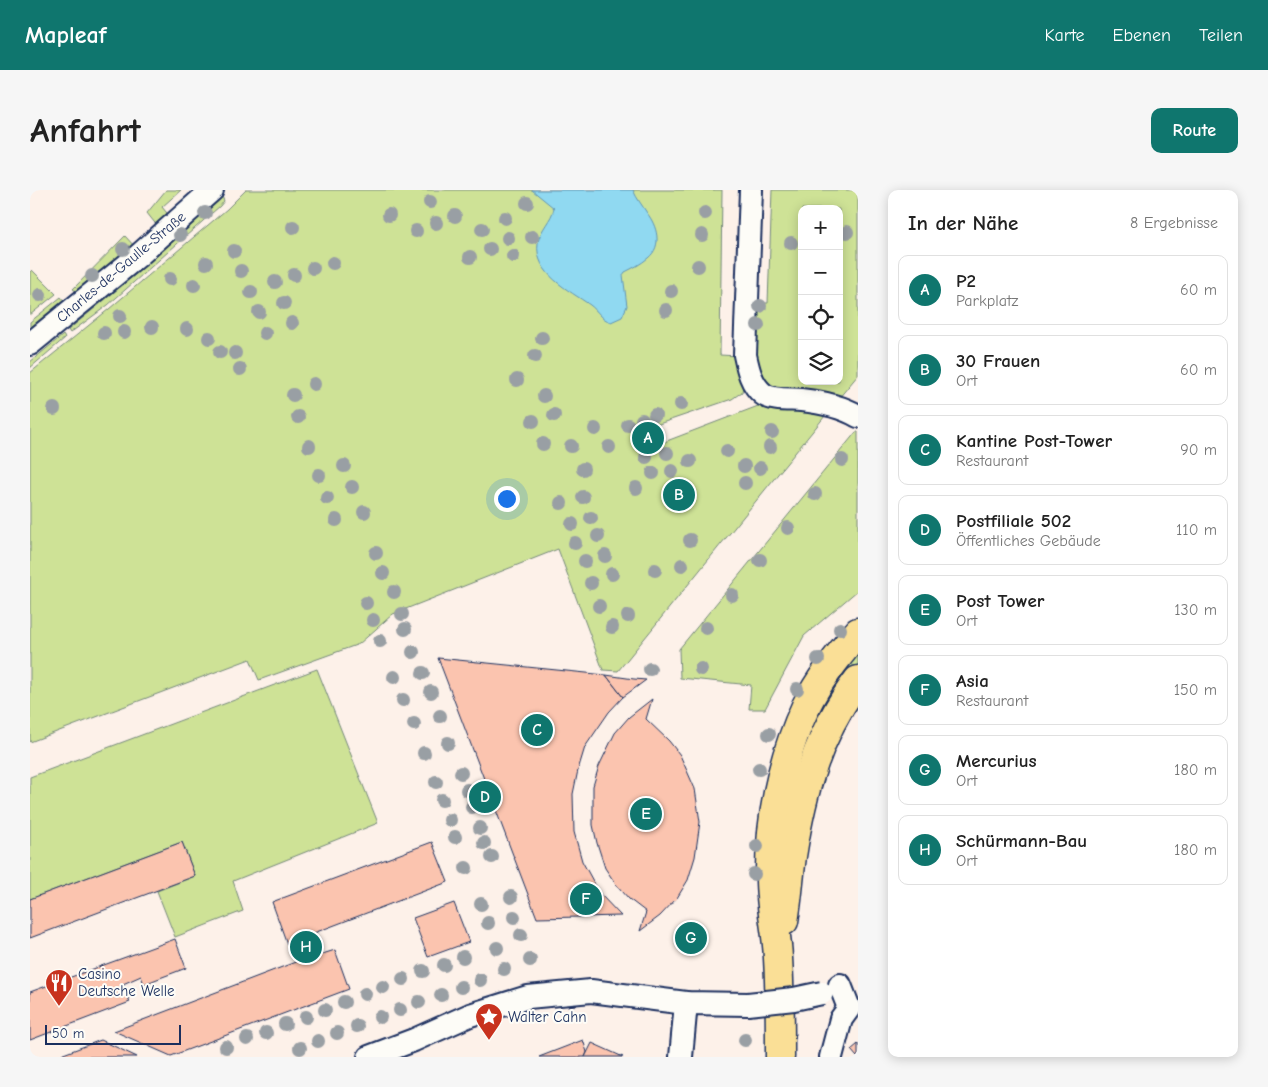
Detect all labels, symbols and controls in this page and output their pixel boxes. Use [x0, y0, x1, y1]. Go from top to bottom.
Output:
text: Mapleaf [25, 21, 106, 49]
text: Karte [1044, 25, 1085, 46]
text: Ebenen [1113, 25, 1171, 46]
text: Teilen [1199, 25, 1243, 46]
button: Route [1151, 108, 1238, 153]
text: Anfahrt [30, 110, 141, 151]
map controls [798, 205, 843, 385]
button: + [798, 205, 843, 250]
street label: Charles-de-Gaulle-Straße [53, 207, 190, 326]
text: In der Nähe [908, 211, 1018, 235]
text: 8 Ergebnisse [1130, 214, 1218, 232]
button: − [798, 250, 843, 295]
text: P2 [956, 270, 976, 292]
text: A [921, 281, 929, 299]
text: 60 m [1180, 281, 1217, 299]
text: Parkplatz [956, 292, 1018, 310]
button: locate [798, 295, 843, 340]
button: layers [798, 340, 843, 385]
text: 30 Frauen [956, 350, 1040, 372]
text: B [920, 361, 930, 379]
text: 60 m [1180, 361, 1217, 379]
text: Ort [956, 372, 977, 390]
pin: A [632, 419, 664, 457]
text: Kantine Post-Tower [956, 430, 1112, 452]
text: C [920, 441, 930, 459]
text: 90 m [1180, 441, 1217, 459]
text: Restaurant [956, 452, 1028, 470]
pin: B [663, 476, 695, 514]
your location [494, 486, 520, 512]
text: Postfiliale 502 [956, 510, 1071, 532]
text: D [920, 521, 930, 539]
text: 110 m [1176, 521, 1217, 539]
text: Öffentliches Gebäude [956, 532, 1101, 550]
text: Post Tower [956, 590, 1044, 612]
text: E [920, 601, 930, 619]
text: 130 m [1174, 601, 1217, 619]
text: Ort [956, 612, 977, 630]
text: Asia [956, 670, 989, 692]
text: F [920, 681, 930, 699]
text: 150 m [1174, 681, 1217, 699]
text: Restaurant [956, 692, 1028, 710]
pin: C [521, 711, 553, 749]
text: Mercurius [956, 750, 1037, 772]
text: G [919, 761, 931, 779]
text: 180 m [1174, 761, 1217, 779]
text: Ort [956, 772, 977, 790]
pin: D [469, 778, 501, 816]
pin: E [630, 795, 662, 833]
text: Schürmann-Bau [956, 830, 1087, 852]
text: H [919, 841, 931, 859]
text: 180 m [1174, 841, 1217, 859]
text: Ort [956, 852, 977, 870]
pin: F [570, 880, 602, 918]
pin: G [675, 919, 707, 957]
pin: H [290, 928, 322, 966]
place label: Casino Deutsche Welle [78, 965, 175, 1000]
restaurant icon: Casino Deutsche Welle [44, 968, 74, 1007]
place icon: Walter Cahn [474, 1002, 504, 1041]
place label: Walter Cahn [508, 1008, 587, 1026]
scale bar [45, 1022, 181, 1045]
text: 50 m [52, 1025, 84, 1042]

